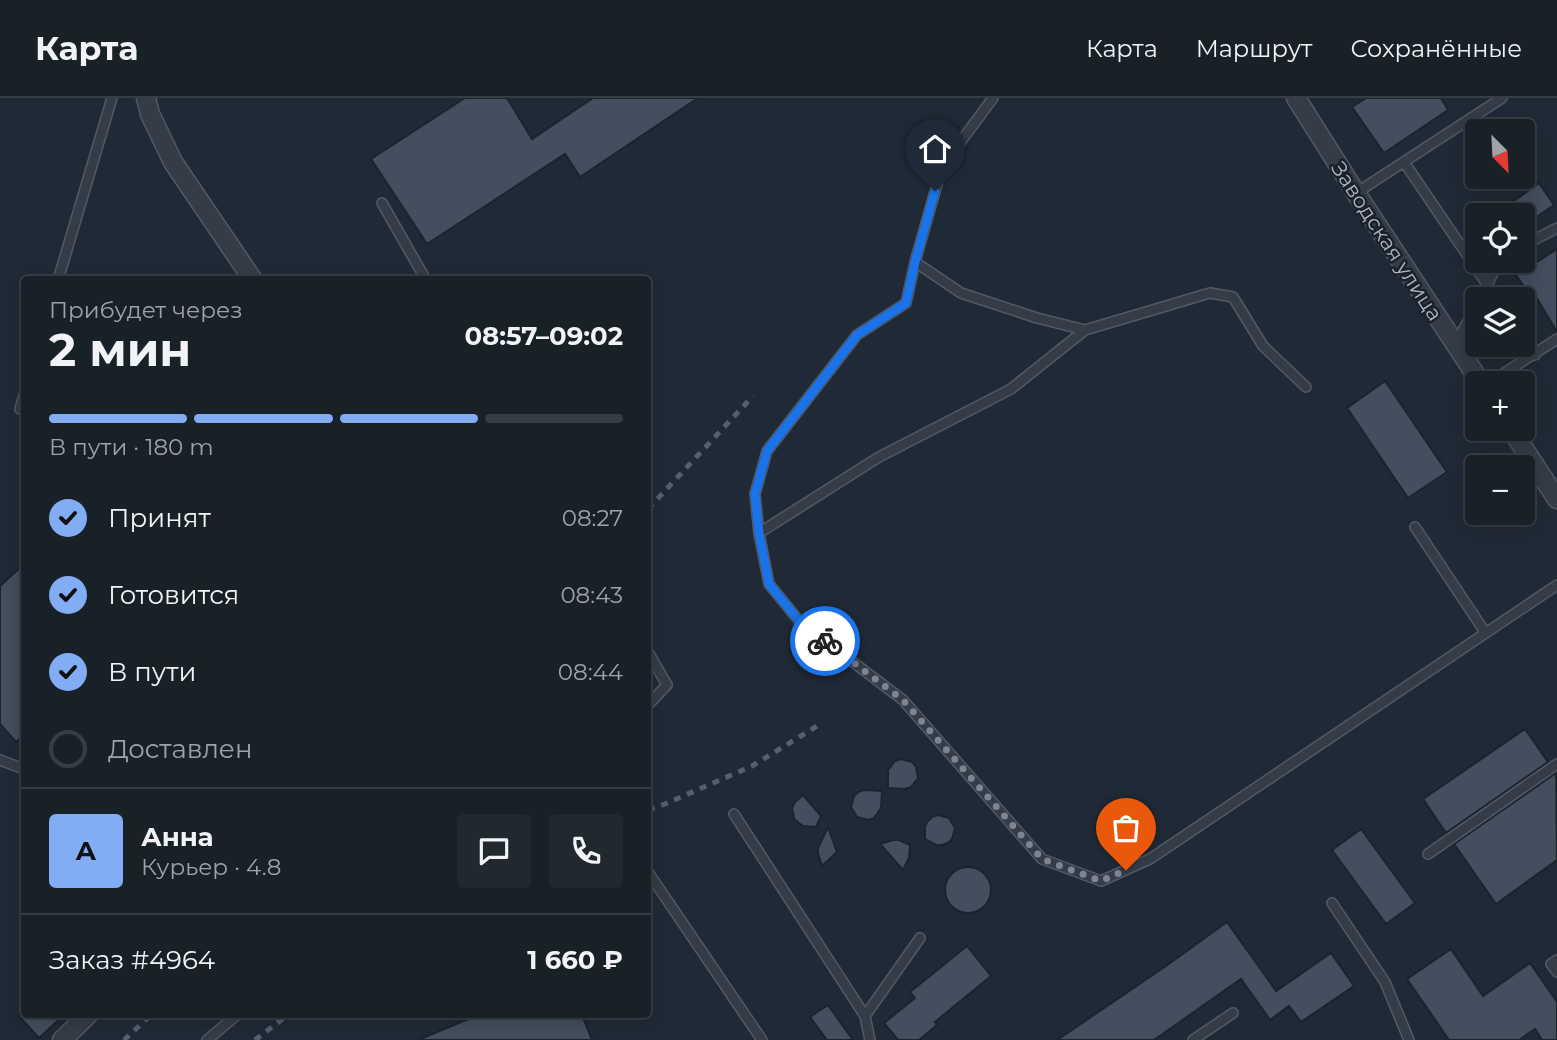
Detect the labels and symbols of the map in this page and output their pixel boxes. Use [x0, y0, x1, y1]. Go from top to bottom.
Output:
pin [905, 119, 965, 191]
north arrow [1465, 119, 1535, 189]
street label: Заводская улица [1326, 157, 1448, 325]
courier [790, 606, 860, 676]
pin [1096, 798, 1156, 870]

